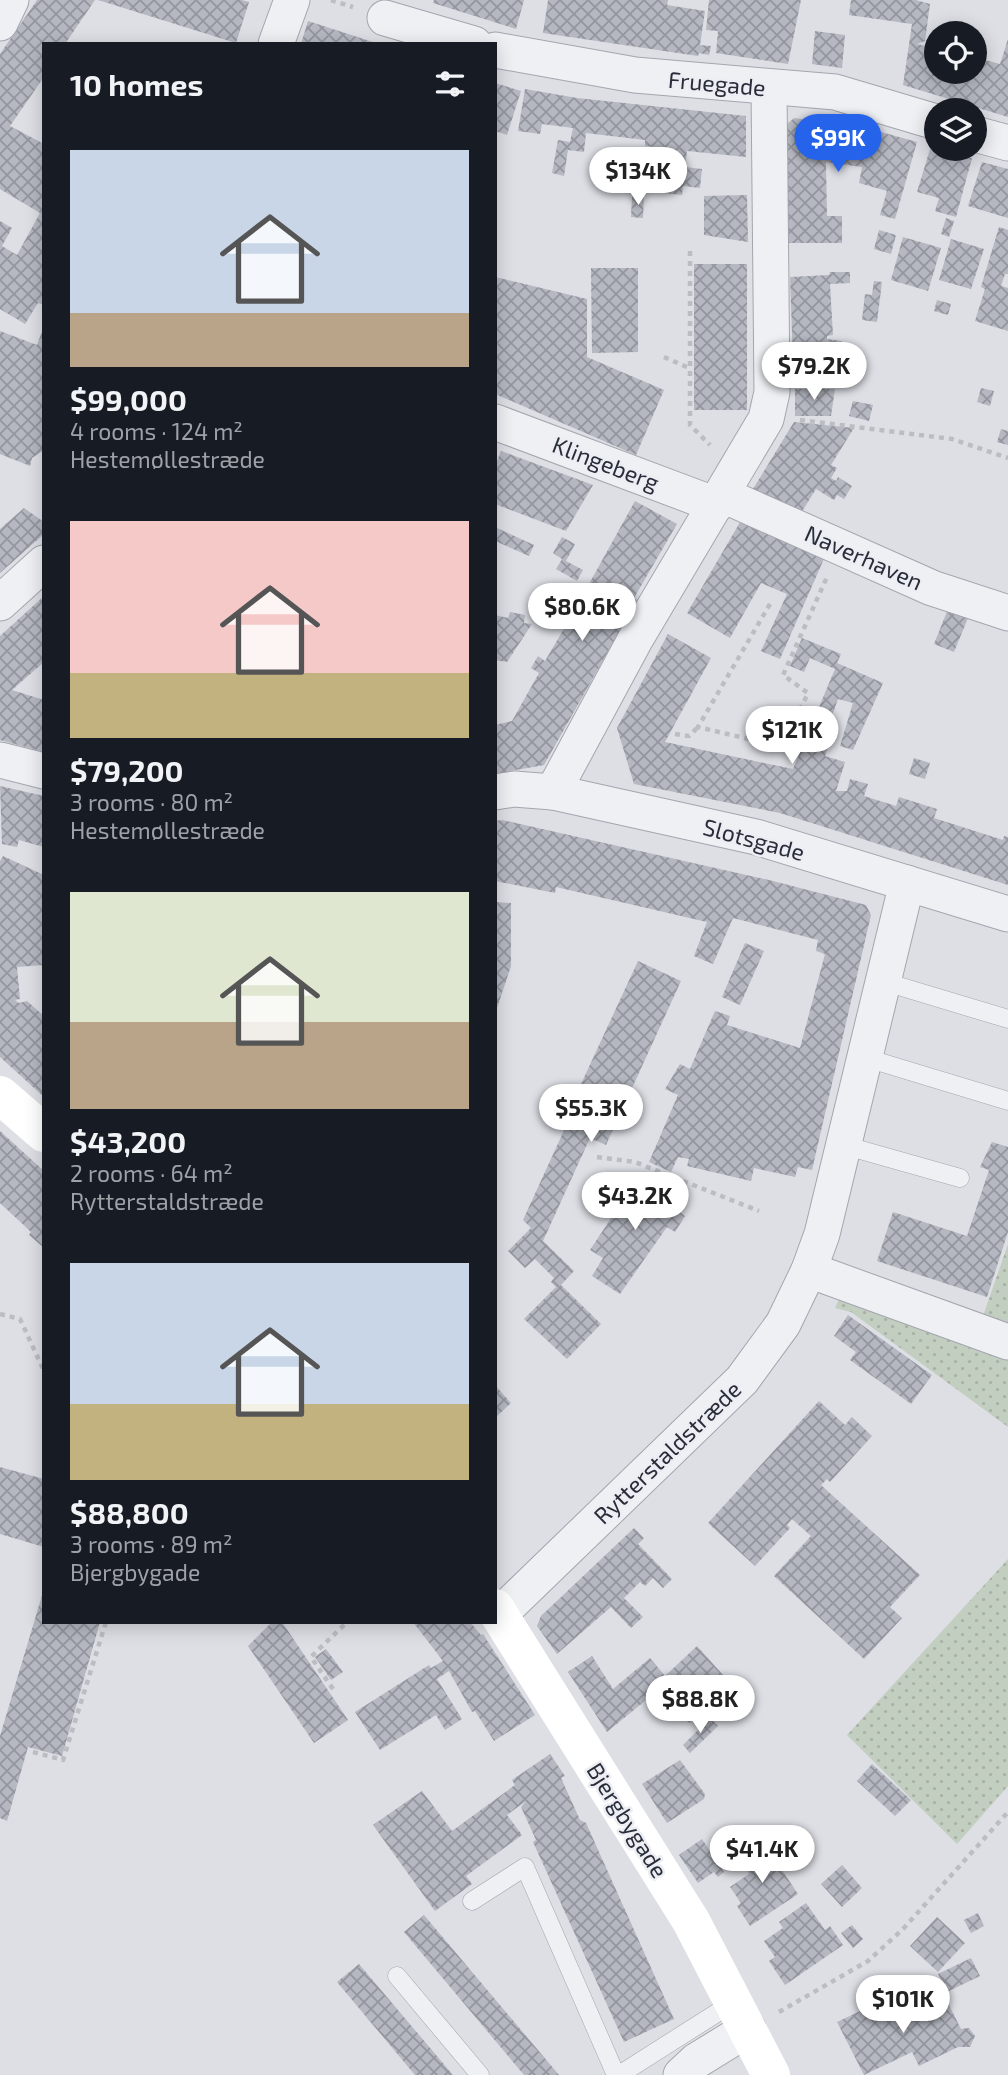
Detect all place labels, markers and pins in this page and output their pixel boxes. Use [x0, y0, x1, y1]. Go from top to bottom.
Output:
pin: $99K [797, 114, 879, 174]
pin: $134K [589, 148, 687, 207]
pin: $79.2K [757, 342, 871, 402]
pin: $80.6K [525, 584, 639, 643]
pin: $121K [743, 706, 841, 766]
pin: $55.3K [534, 1084, 648, 1144]
pin: $43.2K [578, 1172, 692, 1232]
pin: $88.8K [643, 1676, 757, 1735]
pin: $41.4K [705, 1826, 819, 1885]
pin: $101K [854, 1976, 952, 2035]

